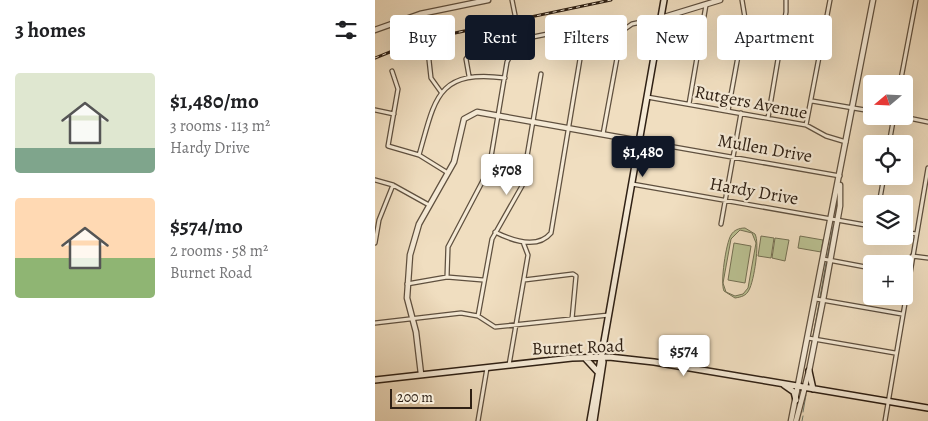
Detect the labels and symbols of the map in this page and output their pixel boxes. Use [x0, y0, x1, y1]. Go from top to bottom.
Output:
north arrow [863, 75, 913, 125]
street label: Rutgers Avenue [693, 79, 809, 125]
street label: Mullen Drive [716, 128, 814, 168]
pin: $1,480 [602, 136, 684, 178]
pin: $708 [477, 154, 537, 196]
street label: Hardy Drive [708, 171, 800, 211]
street label: Burnet Road [531, 333, 625, 361]
pin: $574 [654, 334, 714, 377]
scale bar [390, 386, 473, 409]

